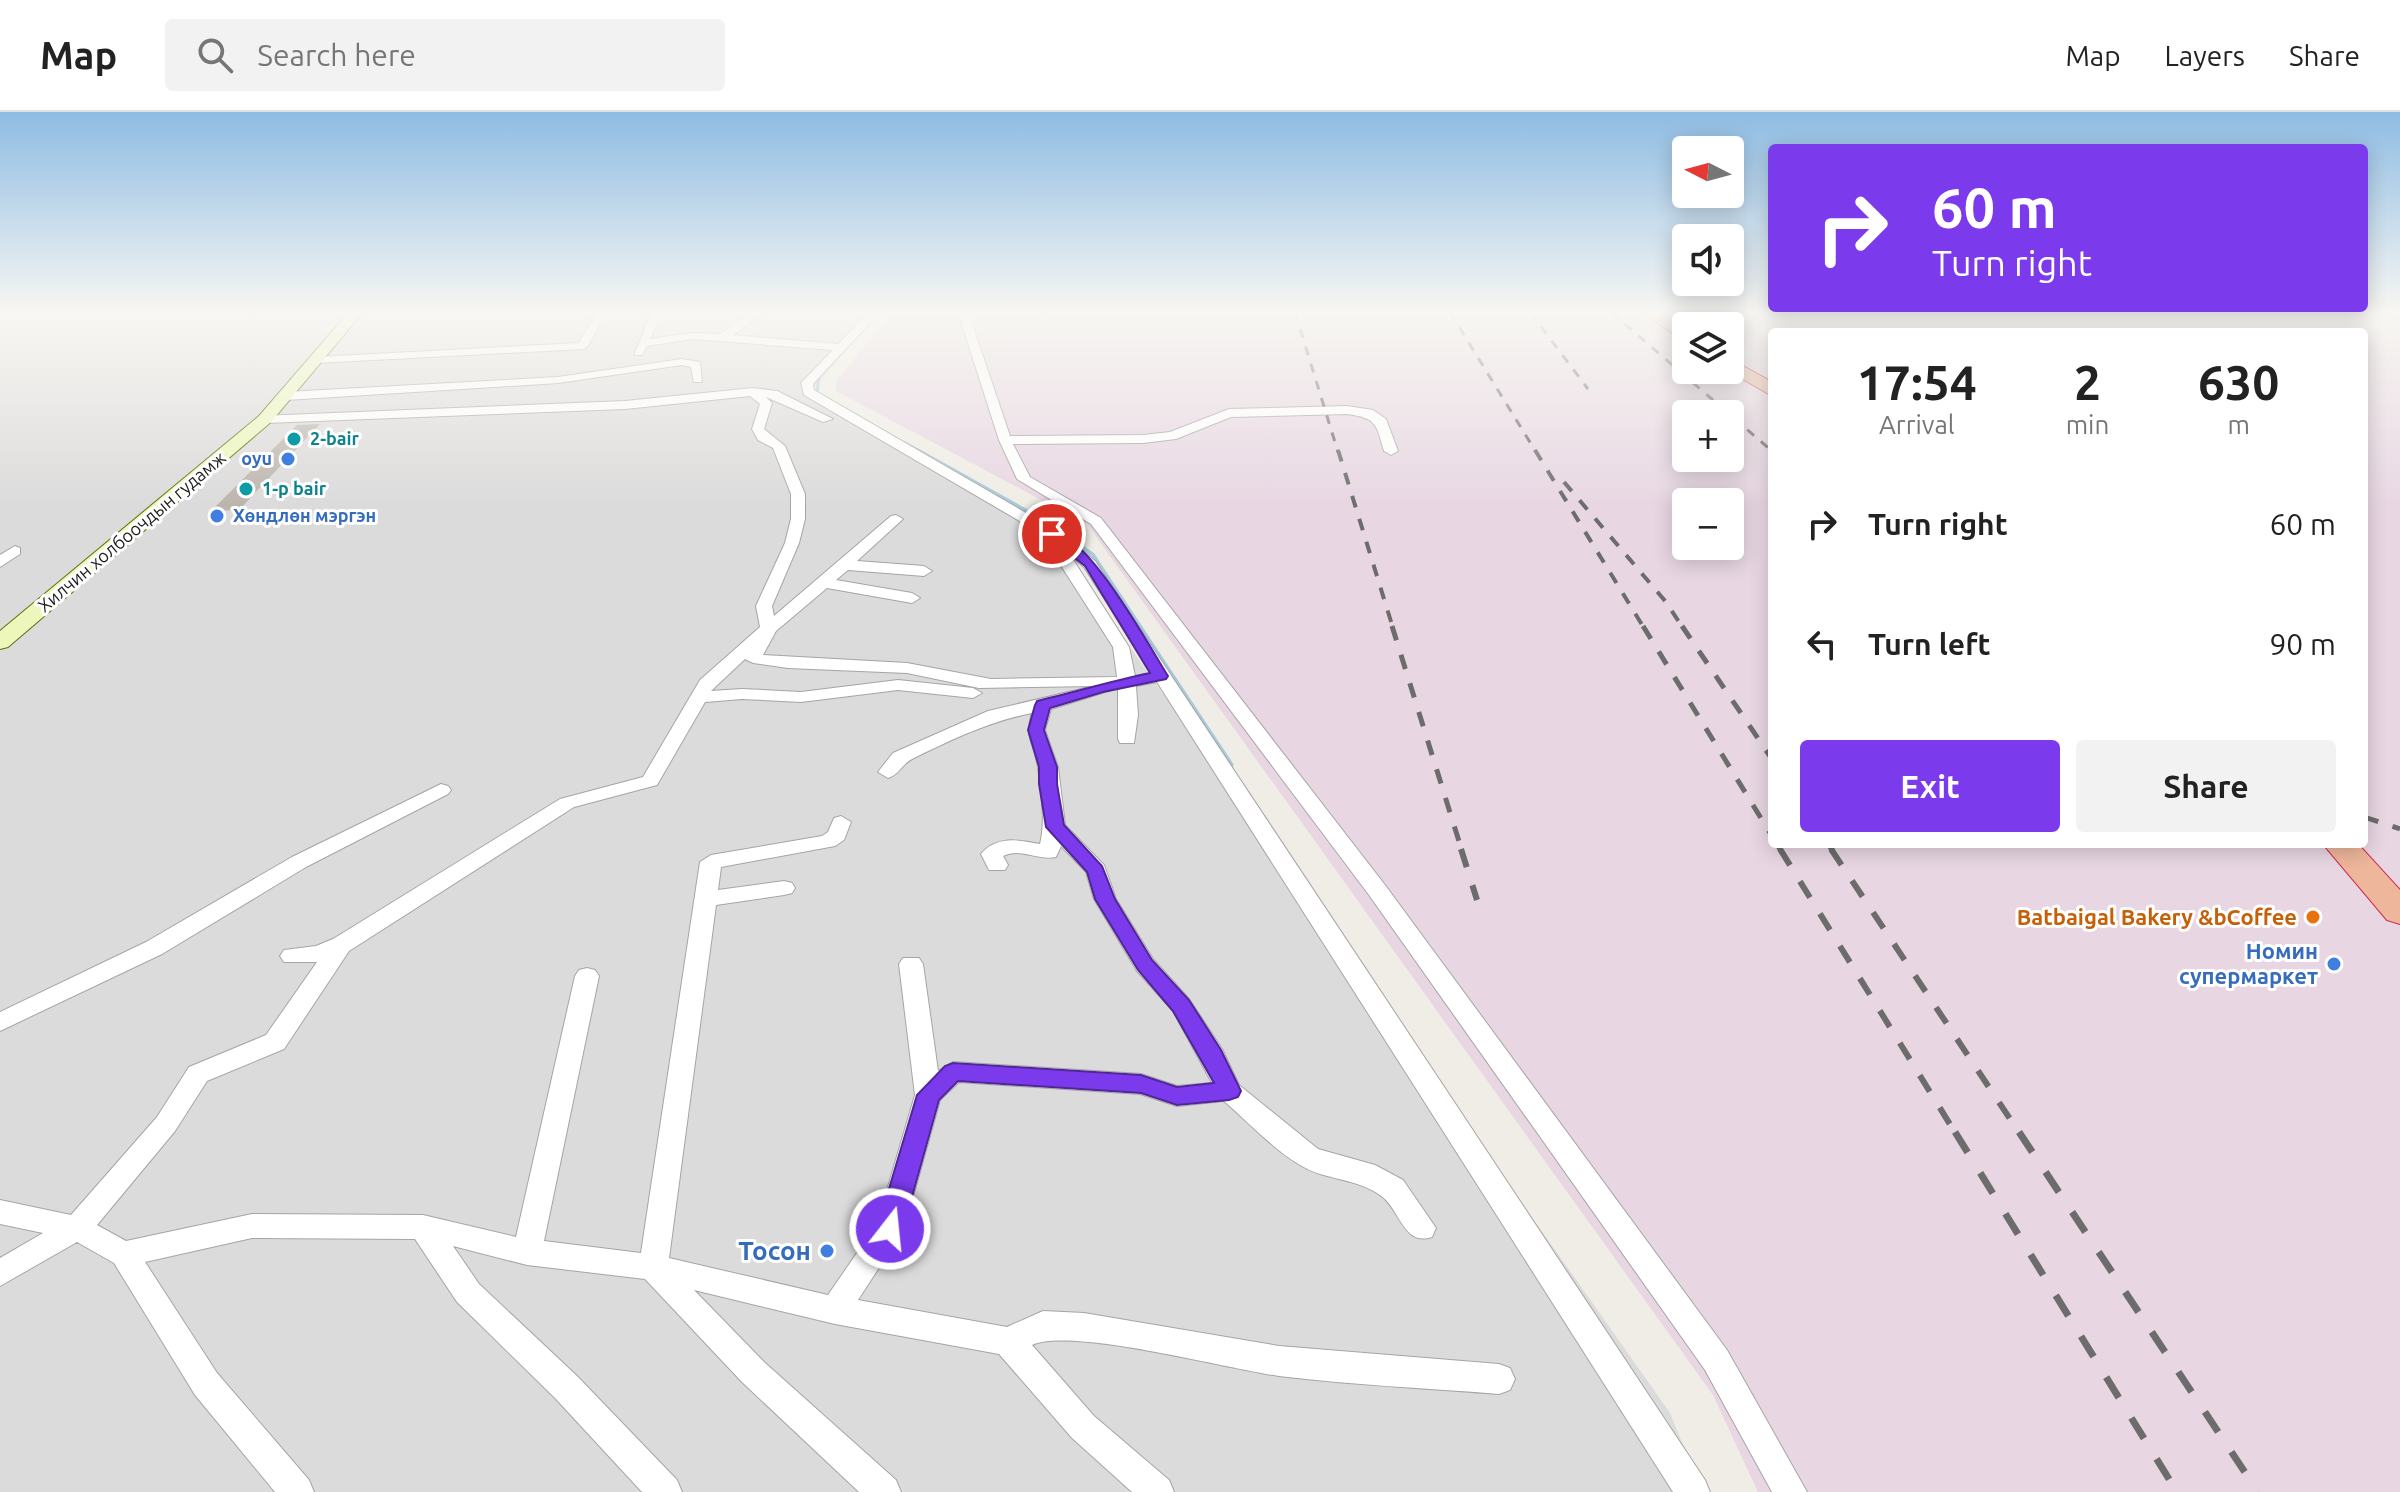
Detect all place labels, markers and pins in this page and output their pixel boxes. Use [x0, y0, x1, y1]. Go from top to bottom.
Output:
place label: 2-bair [310, 428, 360, 448]
marker: 2-bair [285, 430, 303, 448]
place label: oyu [241, 448, 272, 468]
marker: oyu [279, 450, 297, 468]
place label: 1-p bair [262, 478, 327, 498]
marker: 1-p bair [237, 480, 255, 498]
pin [1018, 500, 1086, 568]
place label: Хөндлөн мэргэн [233, 505, 376, 525]
marker: Хөндлөн мэргэн [208, 507, 226, 525]
place label: Batbaigal Bakery &bCoffee [2017, 904, 2297, 929]
marker: Batbaigal Bakery &bCoffee [2304, 908, 2322, 926]
place label: Номин супермаркет [2179, 938, 2318, 988]
marker: Номин супермаркет [2325, 955, 2343, 973]
place label: Тосон [738, 1236, 811, 1265]
marker: Тосон [818, 1242, 836, 1260]

